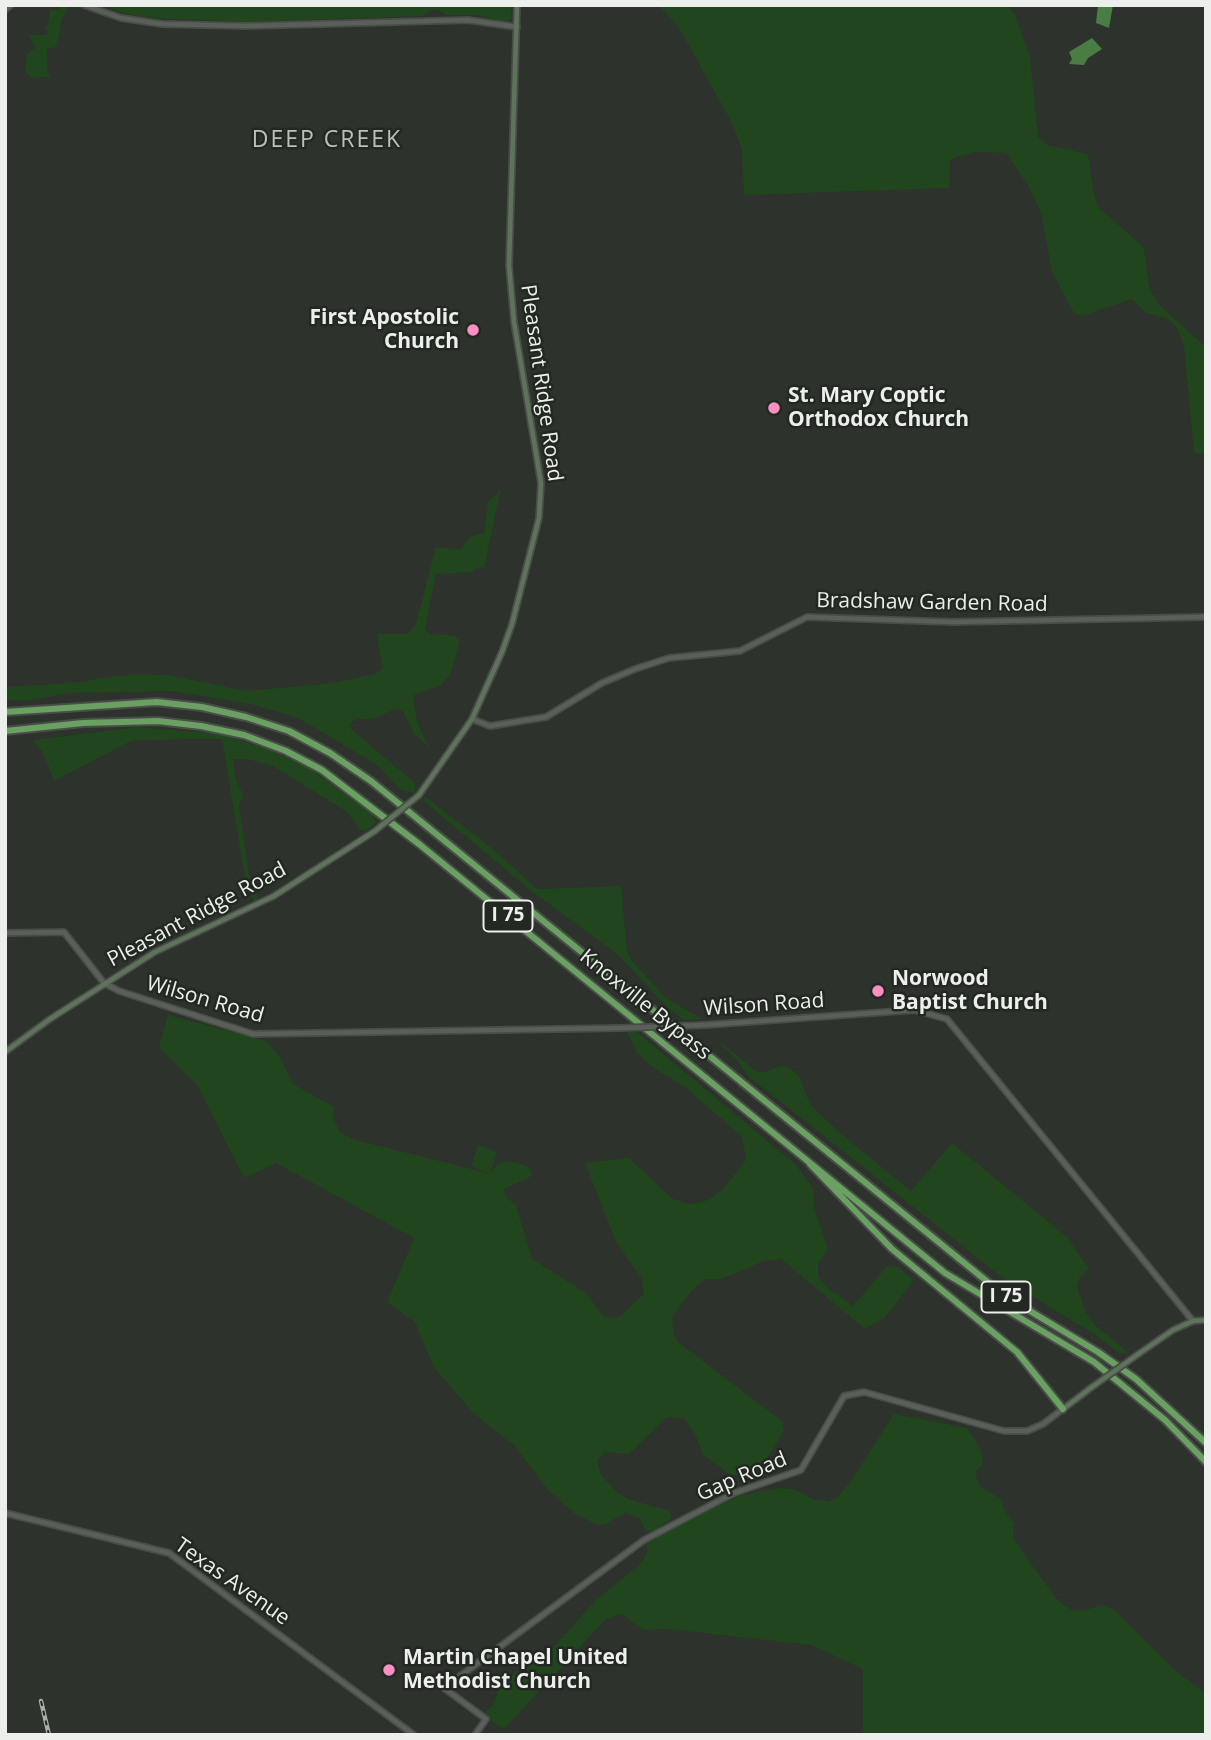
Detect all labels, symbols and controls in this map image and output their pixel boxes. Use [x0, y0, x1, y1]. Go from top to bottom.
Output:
district label: DEEP CREEK [253, 126, 401, 154]
street label: Pleasant Ridge Road [515, 283, 567, 483]
place label: First Apostolic Church [310, 305, 459, 355]
marker: First Apostolic Church [465, 322, 481, 338]
place label: St. Mary Coptic Orthodox Church [788, 383, 969, 433]
marker: St. Mary Coptic Orthodox Church [766, 400, 782, 416]
street label: Bradshaw Garden Road [816, 588, 1048, 618]
street label: Pleasant Ridge Road [103, 857, 291, 973]
road number: I 75 [484, 900, 532, 932]
street label: Knoxville Bypass [574, 944, 716, 1066]
place label: Norwood Baptist Church [892, 966, 1048, 1016]
street label: Wilson Road [143, 971, 267, 1029]
marker: Norwood Baptist Church [870, 983, 886, 999]
street label: Wilson Road [703, 988, 825, 1022]
road number: I 75 [982, 1282, 1030, 1312]
street label: Gap Road [693, 1447, 791, 1507]
street label: Texas Avenue [170, 1533, 294, 1631]
place label: Martin Chapel United Methodist Church [403, 1645, 628, 1695]
marker: Martin Chapel United Methodist Church [381, 1662, 397, 1678]

